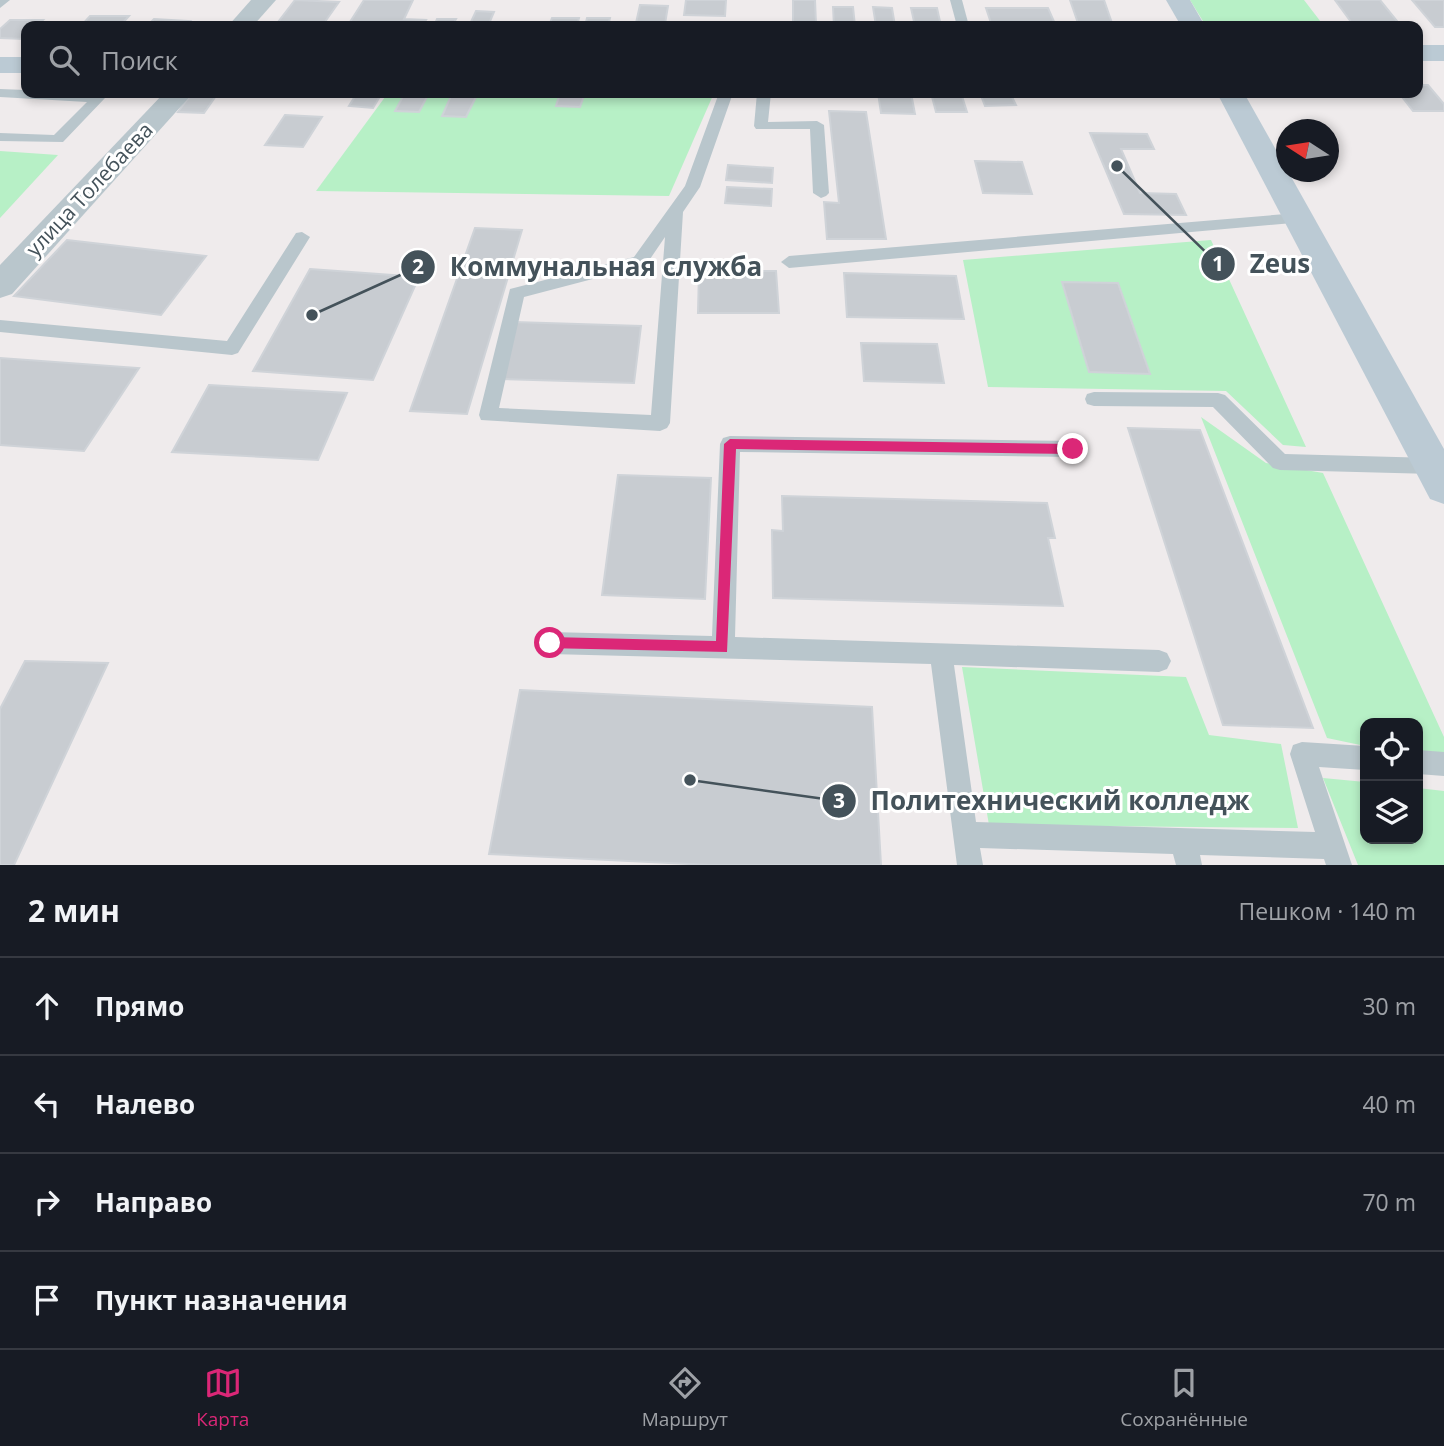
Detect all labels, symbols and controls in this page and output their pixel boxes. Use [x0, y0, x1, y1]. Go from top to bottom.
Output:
search box [21, 21, 1423, 98]
icon: search [45, 41, 83, 79]
text: Поиск [101, 42, 178, 78]
street label: улица Толебаева [19, 116, 159, 262]
north arrow [1276, 119, 1339, 182]
callout: Zeus [1200, 240, 1324, 287]
callout: Коммунальная служба [401, 243, 776, 290]
text: Zeus [1250, 245, 1310, 281]
text: Коммунальная служба [450, 248, 762, 284]
text: 1 [1212, 249, 1224, 277]
text: 2 [412, 252, 424, 280]
route end [1057, 433, 1088, 464]
route start [534, 627, 565, 658]
map controls [1360, 718, 1423, 844]
button: locate [1360, 718, 1423, 781]
callout: Политехнический колледж [822, 777, 1263, 824]
button: layers [1360, 781, 1423, 844]
text: Политехнический колледж [871, 782, 1250, 818]
text: 3 [833, 786, 845, 814]
text: 2 мин [28, 890, 120, 931]
text: Пешком · 140 m [1239, 895, 1416, 927]
icon: ahead [28, 987, 66, 1025]
text: Прямо [95, 988, 184, 1024]
text: 30 m [1362, 990, 1416, 1022]
icon: left [28, 1085, 66, 1123]
text: Налево [95, 1086, 195, 1122]
text: 40 m [1362, 1088, 1416, 1120]
icon: right [28, 1183, 66, 1221]
text: Направо [95, 1184, 212, 1220]
text: 70 m [1362, 1186, 1416, 1218]
icon: arrive [28, 1281, 66, 1319]
text: Пункт назначения [95, 1282, 348, 1318]
tab: Карта [196, 1364, 249, 1432]
tab: Маршрут [642, 1364, 728, 1432]
tab: Сохранённые [1120, 1364, 1248, 1432]

